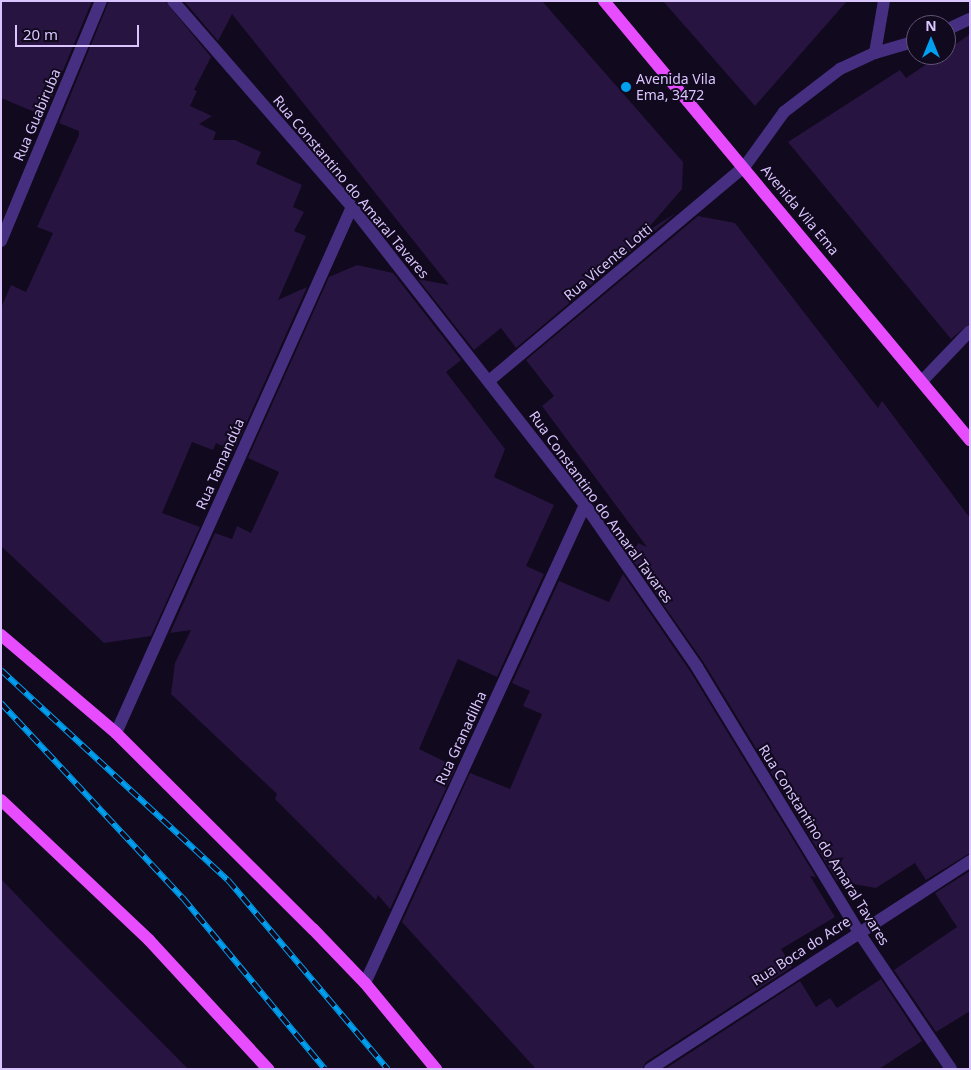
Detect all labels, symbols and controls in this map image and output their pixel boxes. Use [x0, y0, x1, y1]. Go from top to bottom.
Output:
scale bar [18, 15, 141, 47]
north arrow [906, 15, 956, 65]
text: N [925, 16, 937, 35]
text: 20 m [23, 24, 58, 44]
street label: Rua Guabiruba [10, 66, 64, 164]
place label: Avenida Vila Ema, 3472 [636, 71, 716, 104]
marker: Avenida Vila Ema, 3472 [620, 81, 632, 93]
street label: Rua Constantino do Amaral Tavares [270, 92, 432, 282]
street label: Avenida Vila Ema [758, 162, 842, 258]
street label: Rua Vicente Lotti [560, 220, 656, 304]
street label: Rua Constantino do Amaral Tavares [526, 408, 676, 606]
street label: Rua Tamandúa [192, 416, 248, 512]
street label: Rua Granadilha [432, 689, 490, 787]
street label: Rua Constantino do Amaral Tavares [755, 742, 893, 948]
street label: Rua Boca do Acre [748, 913, 854, 989]

